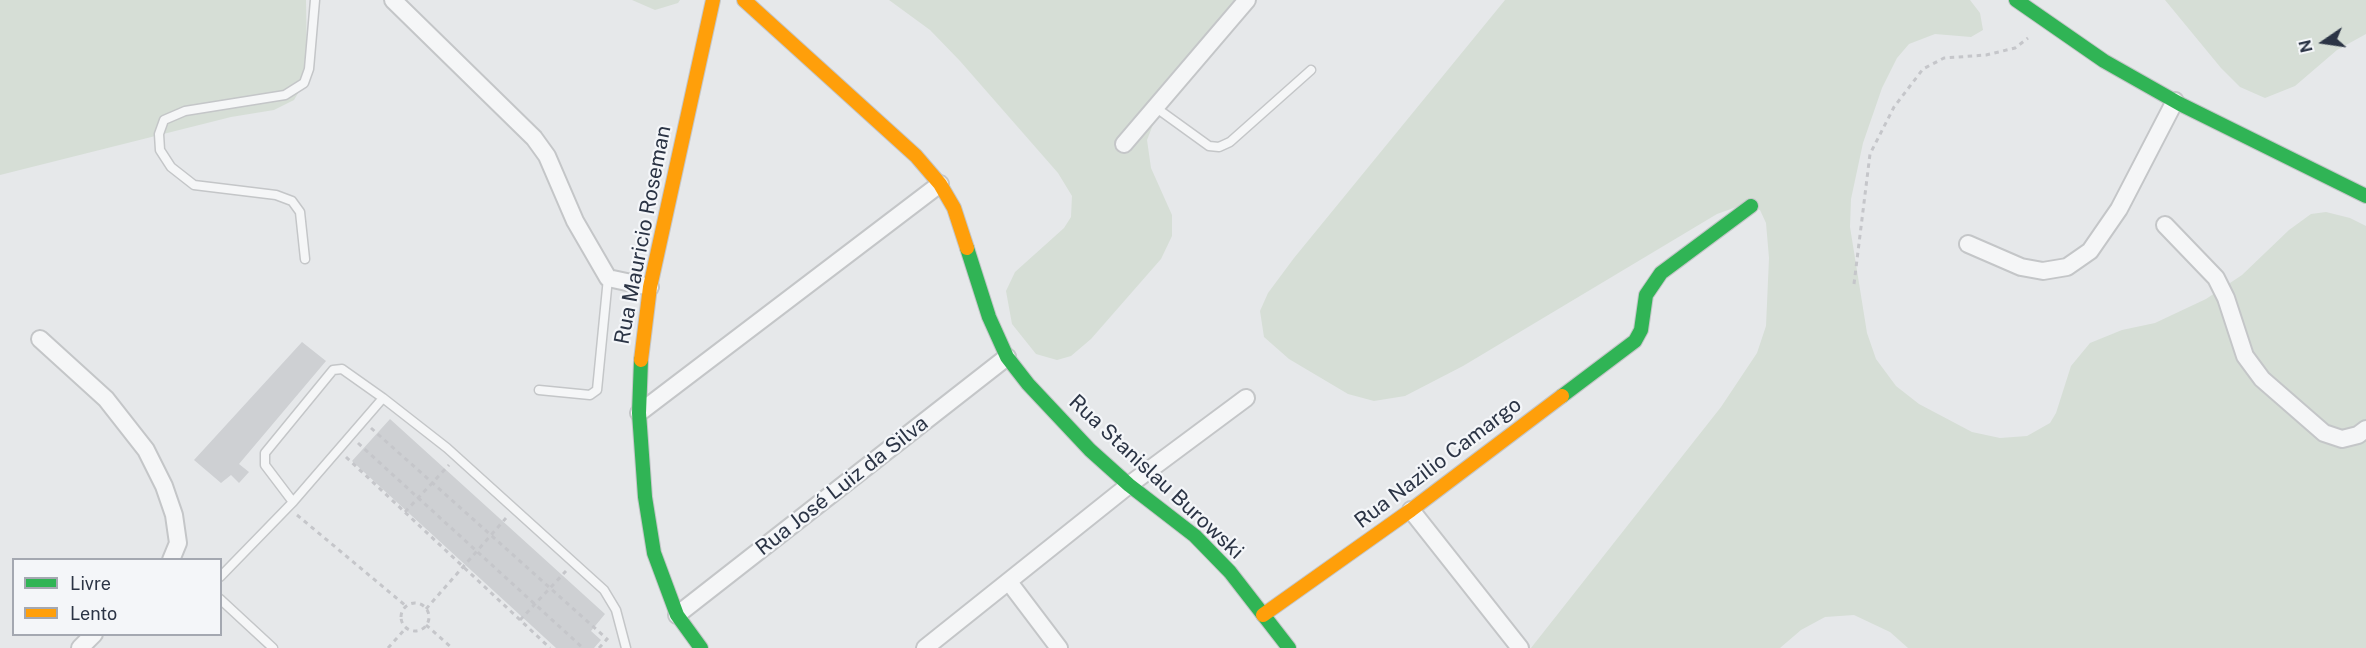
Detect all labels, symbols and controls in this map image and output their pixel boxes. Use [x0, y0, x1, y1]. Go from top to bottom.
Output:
north arrow [2294, 12, 2354, 72]
text: N [2295, 38, 2317, 54]
street label: Rua Mauricio Roseman [609, 123, 677, 347]
street label: Rua Stanislau Burowski [1064, 390, 1248, 564]
street label: Rua Nazilio Camargo [1350, 392, 1526, 534]
street label: Rua José Luiz da Silva [751, 411, 933, 561]
legend [12, 558, 222, 636]
text: Livre [70, 573, 111, 594]
text: Lento [70, 603, 117, 624]

